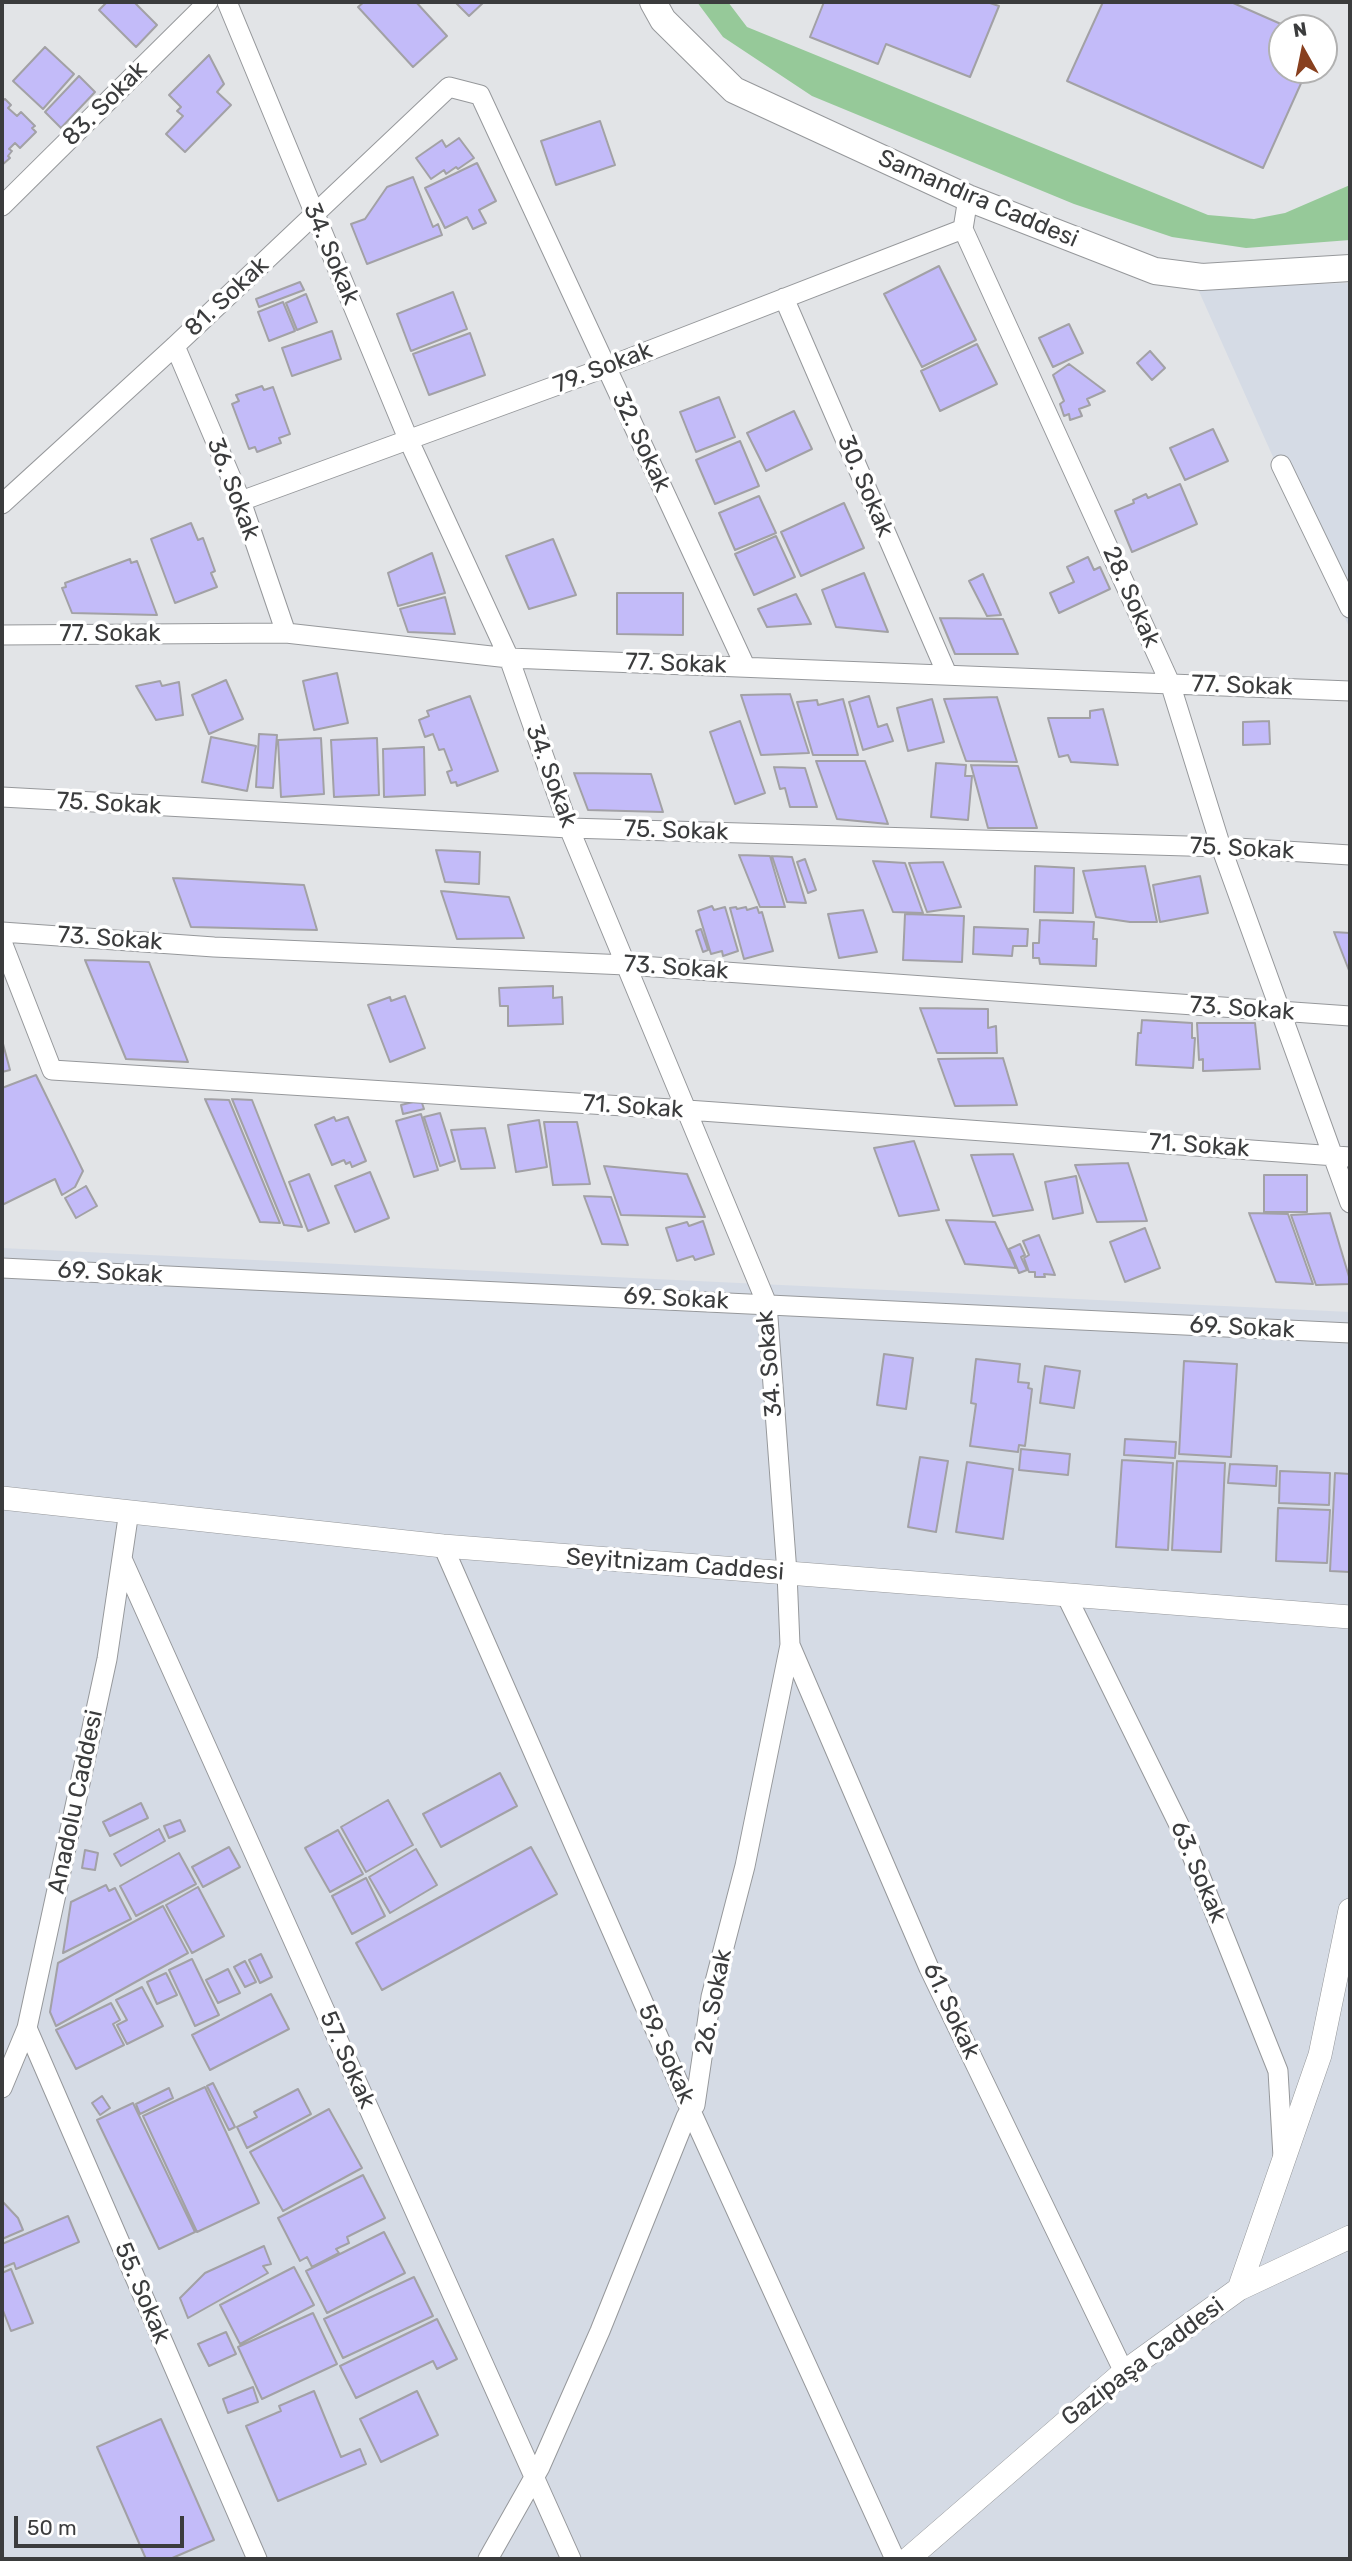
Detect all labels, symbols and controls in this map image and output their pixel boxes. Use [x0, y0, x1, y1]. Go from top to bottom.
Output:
north arrow [1268, 14, 1338, 84]
text: N [1291, 17, 1308, 42]
street label: 83. Sokak [57, 56, 153, 152]
street label: Samandıra Caddesi [874, 144, 1082, 254]
street label: 34. Sokak [297, 199, 365, 309]
street label: 81. Sokak [179, 251, 275, 343]
street label: 79. Sokak [550, 336, 656, 400]
street label: 32. Sokak [605, 387, 677, 497]
street label: 30. Sokak [831, 431, 899, 541]
street label: 36. Sokak [200, 434, 266, 544]
street label: 28. Sokak [1096, 542, 1166, 652]
street label: 77. Sokak [59, 620, 161, 648]
street label: 77. Sokak [625, 648, 727, 680]
street label: 77. Sokak [1191, 670, 1293, 702]
street label: 34. Sokak [519, 721, 583, 831]
street label: 75. Sokak [56, 787, 162, 821]
street label: 75. Sokak [623, 815, 729, 847]
street label: 75. Sokak [1189, 832, 1295, 866]
street label: 73. Sokak [57, 921, 163, 957]
street label: 73. Sokak [623, 950, 729, 986]
street label: 73. Sokak [1189, 991, 1295, 1027]
street label: 71. Sokak [582, 1089, 684, 1125]
street label: 71. Sokak [1148, 1128, 1250, 1164]
street label: 69. Sokak [57, 1256, 163, 1290]
street label: 69. Sokak [623, 1282, 729, 1316]
street label: 34. Sokak [751, 1309, 789, 1419]
street label: 69. Sokak [1189, 1311, 1295, 1345]
street label: Seyitnizam Caddesi [565, 1543, 785, 1587]
street label: Anadolu Caddesi [42, 1707, 110, 1897]
street label: 63. Sokak [1164, 1817, 1232, 1927]
street label: 26. Sokak [690, 1947, 738, 2057]
street label: 61. Sokak [916, 1958, 986, 2064]
street label: 59. Sokak [631, 2000, 701, 2108]
street label: 57. Sokak [313, 2007, 381, 2113]
street label: 55. Sokak [108, 2238, 176, 2348]
street label: Gazipaşa Caddesi [1056, 2292, 1230, 2432]
scale bar [18, 2502, 187, 2546]
text: 50 m [27, 2515, 77, 2540]

